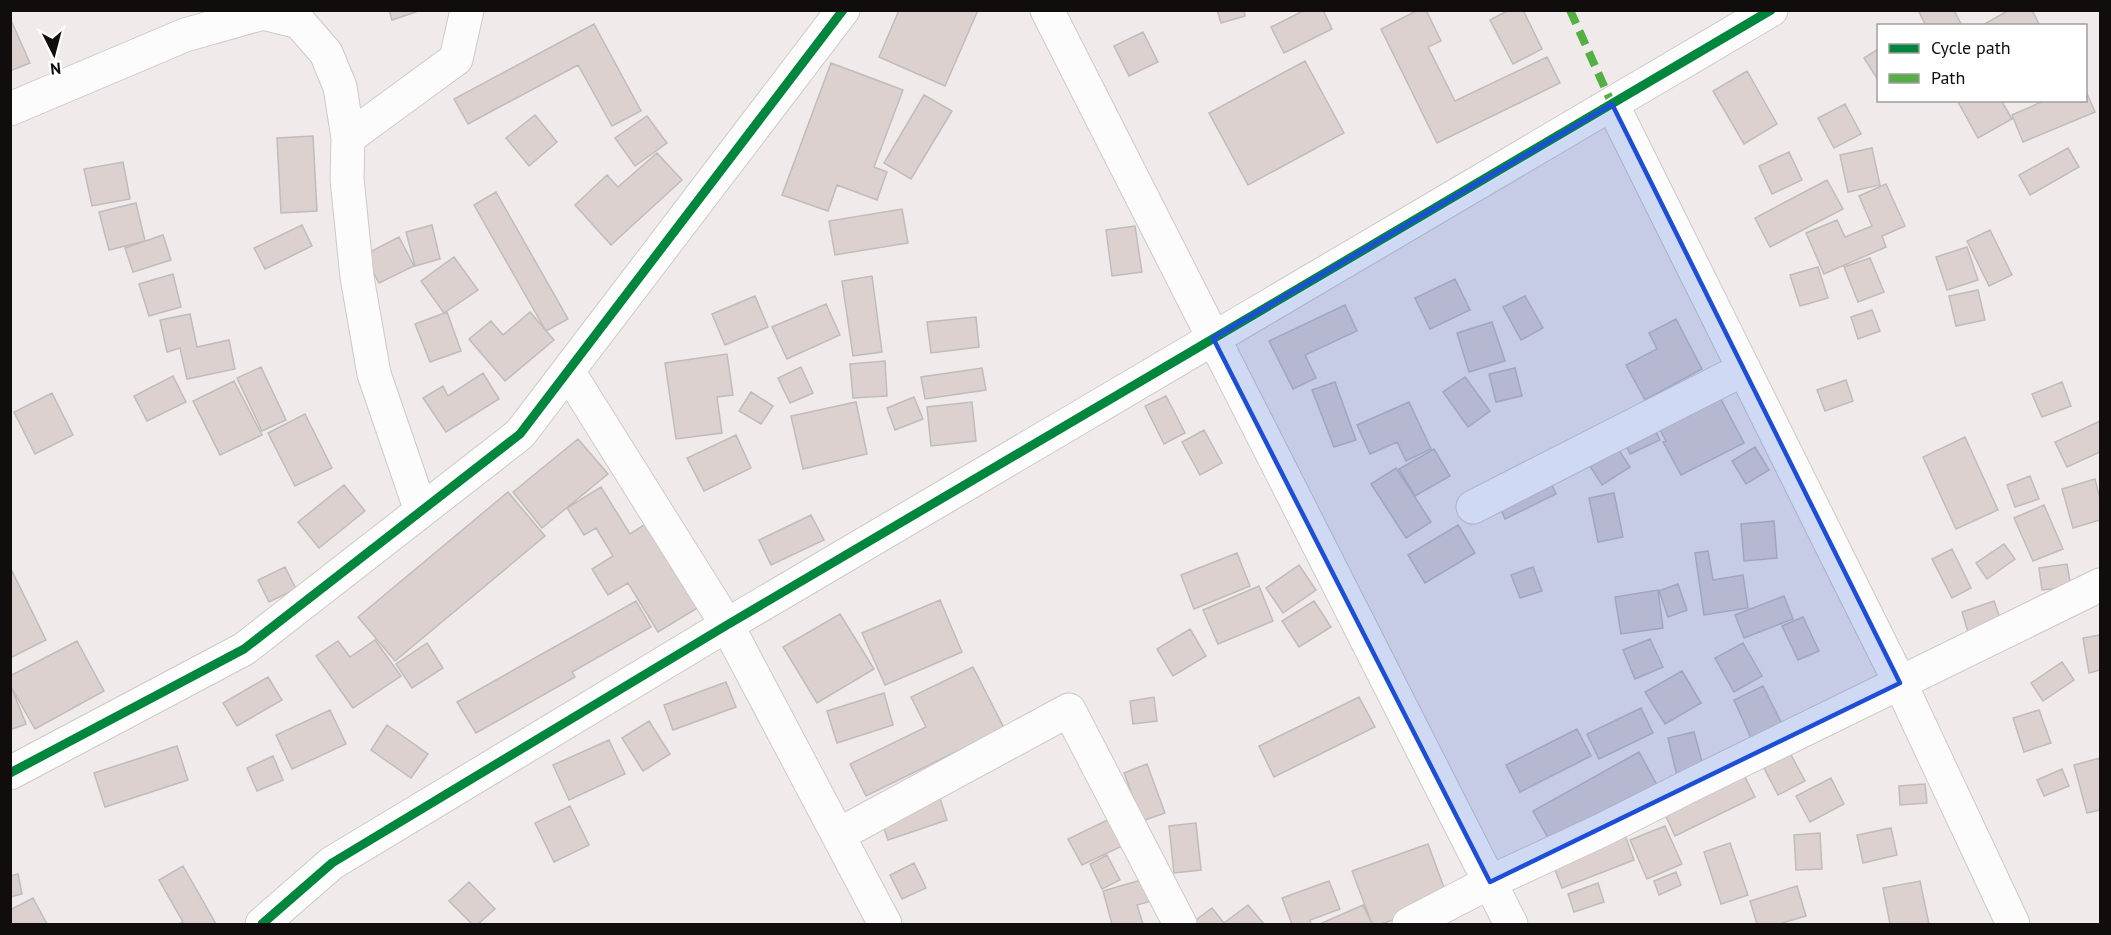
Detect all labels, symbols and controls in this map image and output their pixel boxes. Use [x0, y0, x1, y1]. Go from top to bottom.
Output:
north arrow [24, 24, 84, 84]
legend [1877, 24, 2087, 102]
text: Cycle path [1931, 36, 2011, 59]
text: N [49, 58, 62, 79]
text: Path [1931, 66, 1965, 89]

